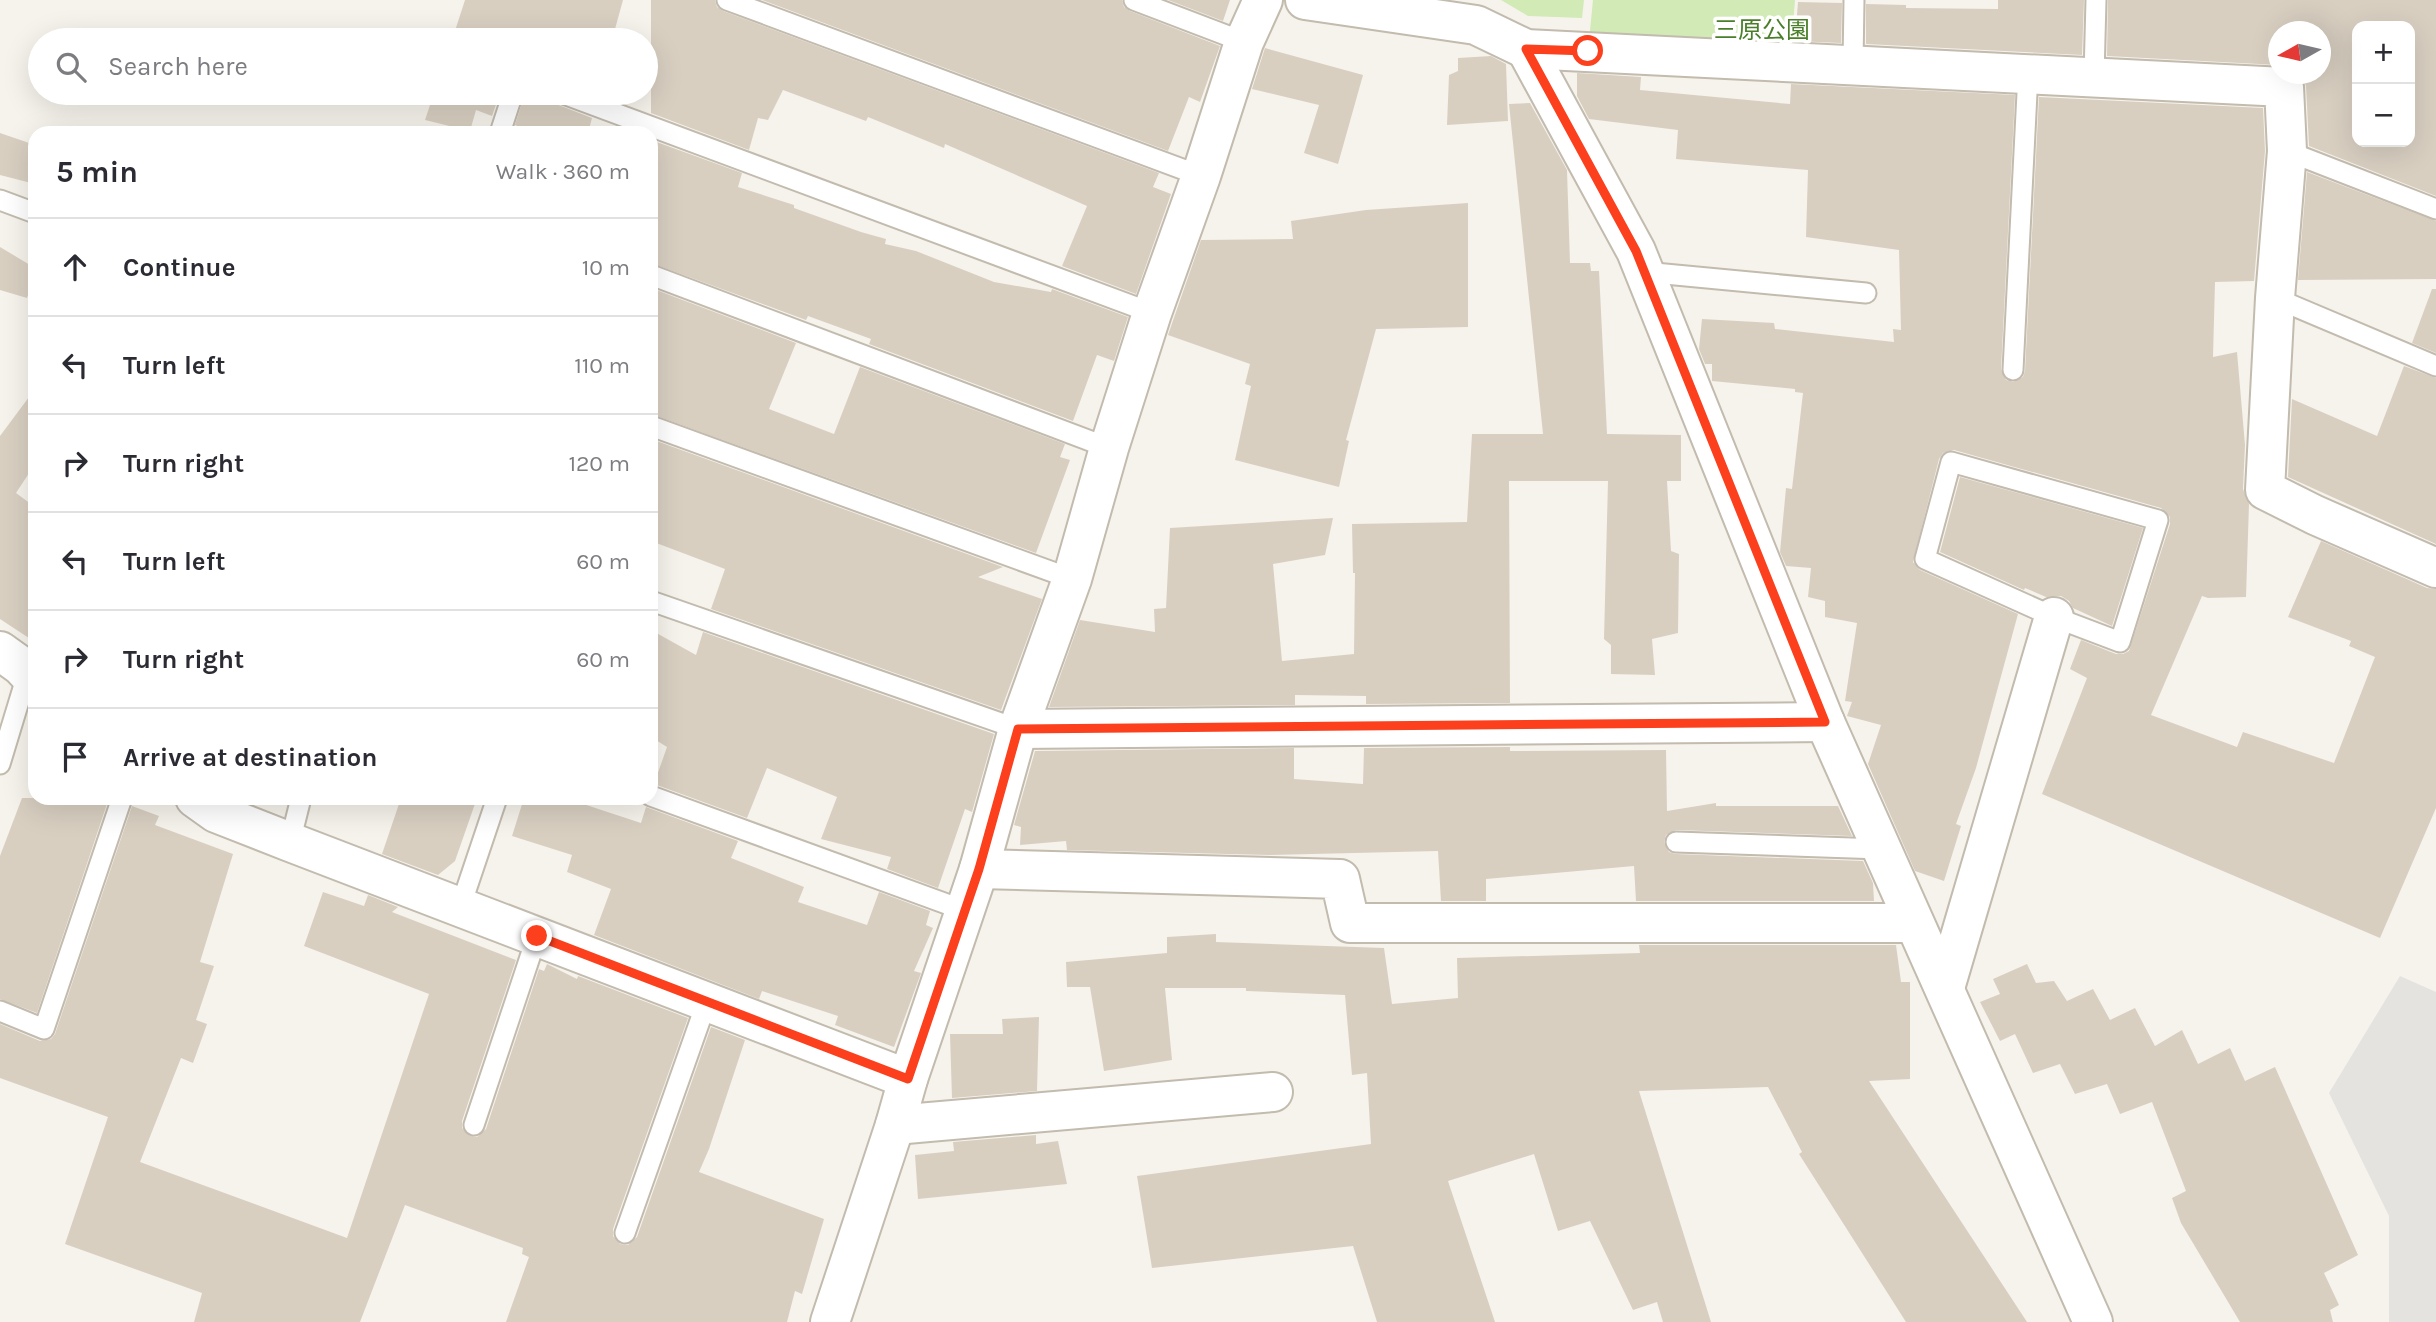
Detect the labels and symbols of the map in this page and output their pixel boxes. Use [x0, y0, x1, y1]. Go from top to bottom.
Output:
park label: 三原公園 [1714, 16, 1810, 44]
north arrow [2268, 21, 2331, 84]
route start [1572, 35, 1603, 66]
route end [521, 920, 552, 951]

